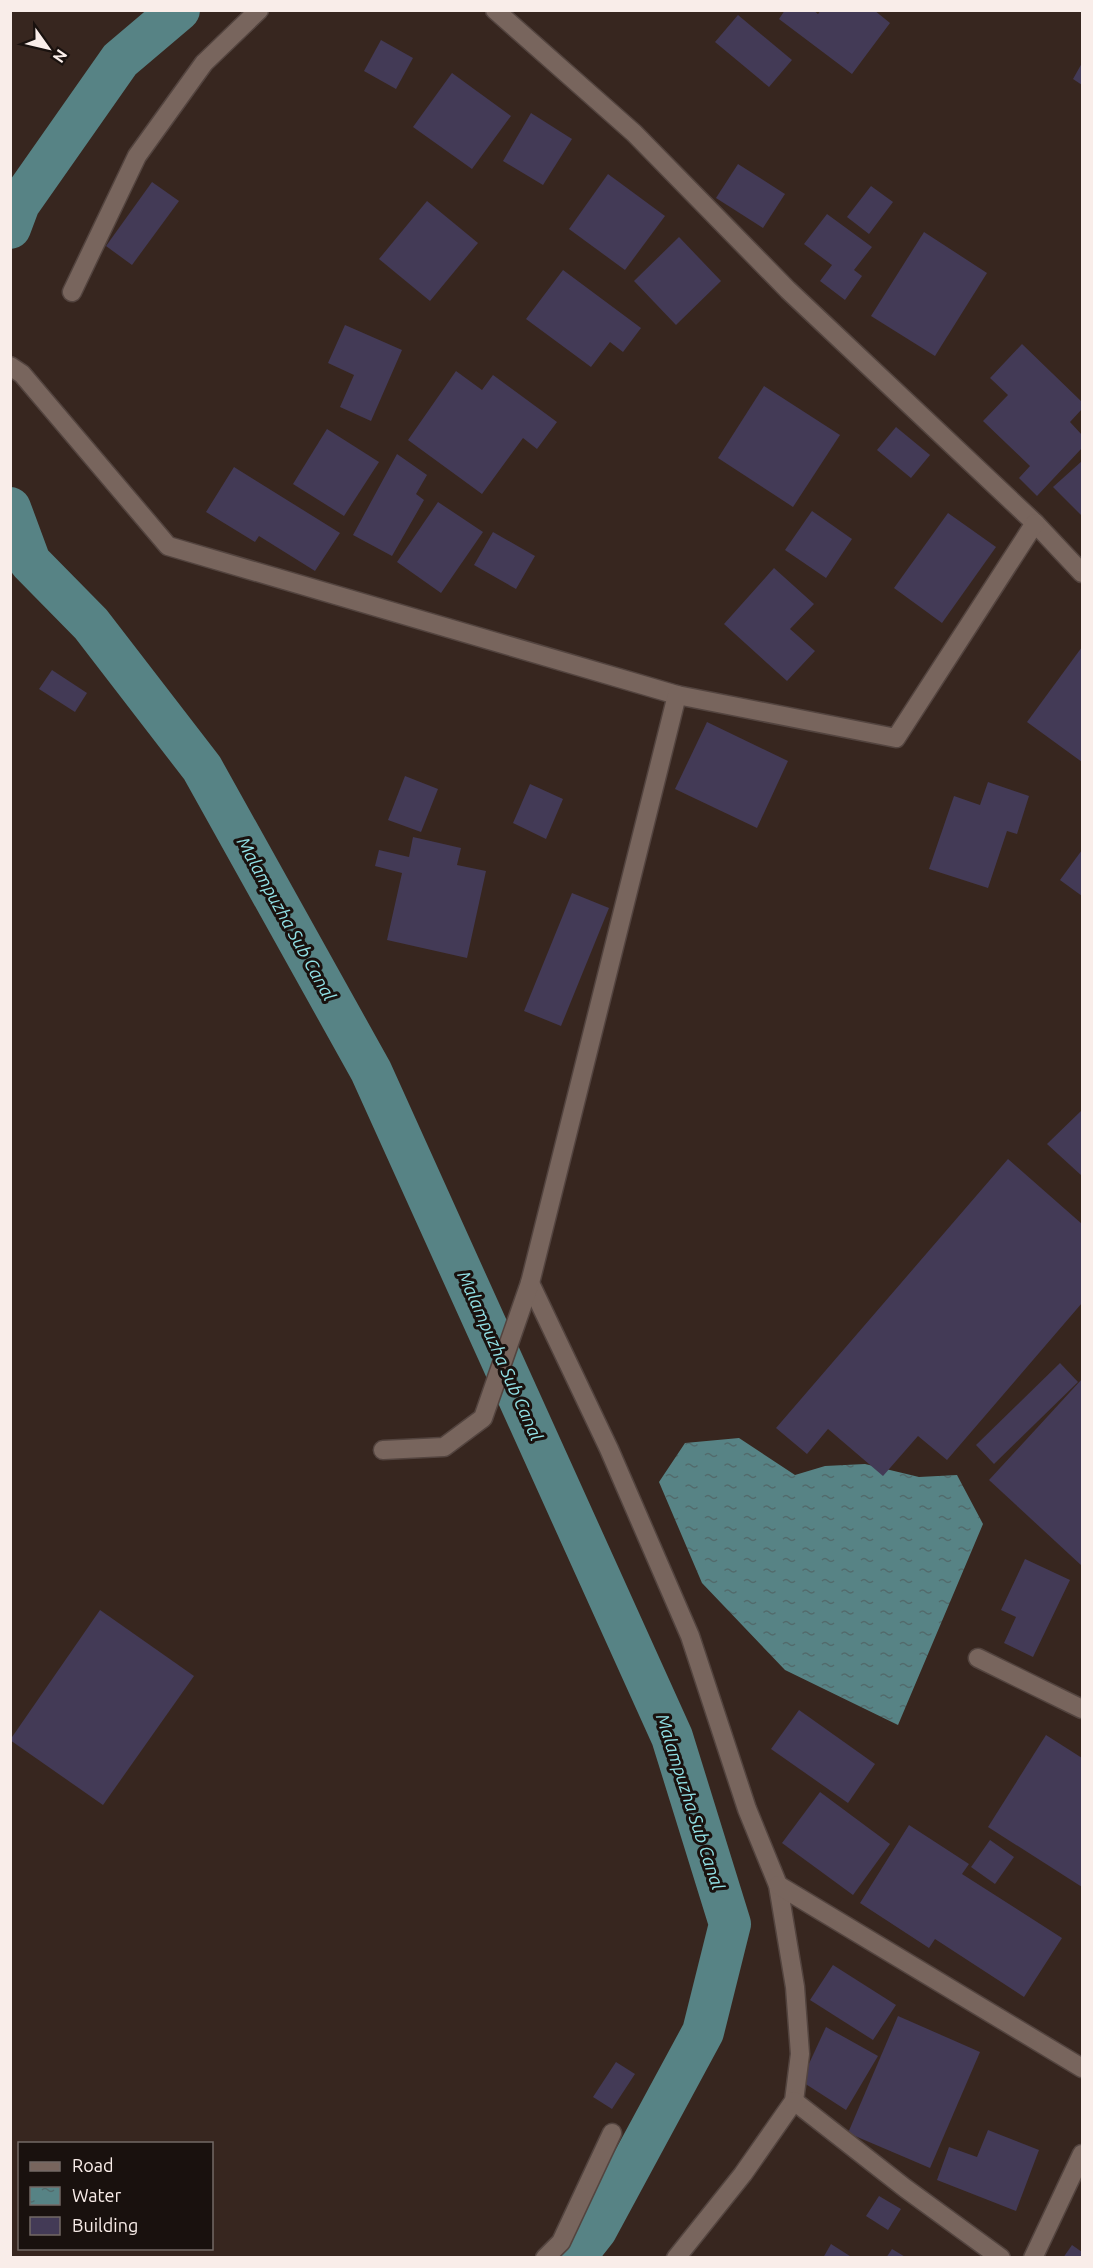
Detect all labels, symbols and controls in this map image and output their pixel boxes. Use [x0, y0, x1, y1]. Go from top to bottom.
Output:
north arrow [18, 18, 78, 78]
text: N [50, 46, 71, 66]
water label: Malampuzha Sub Canal [234, 833, 340, 1004]
water label: Malampuzha Sub Canal [454, 1267, 547, 1444]
water label: Malampuzha Sub Canal [653, 1711, 729, 1892]
legend [18, 2142, 213, 2250]
text: Road [72, 2155, 114, 2175]
text: Water [72, 2185, 122, 2205]
text: Building [72, 2215, 138, 2235]

